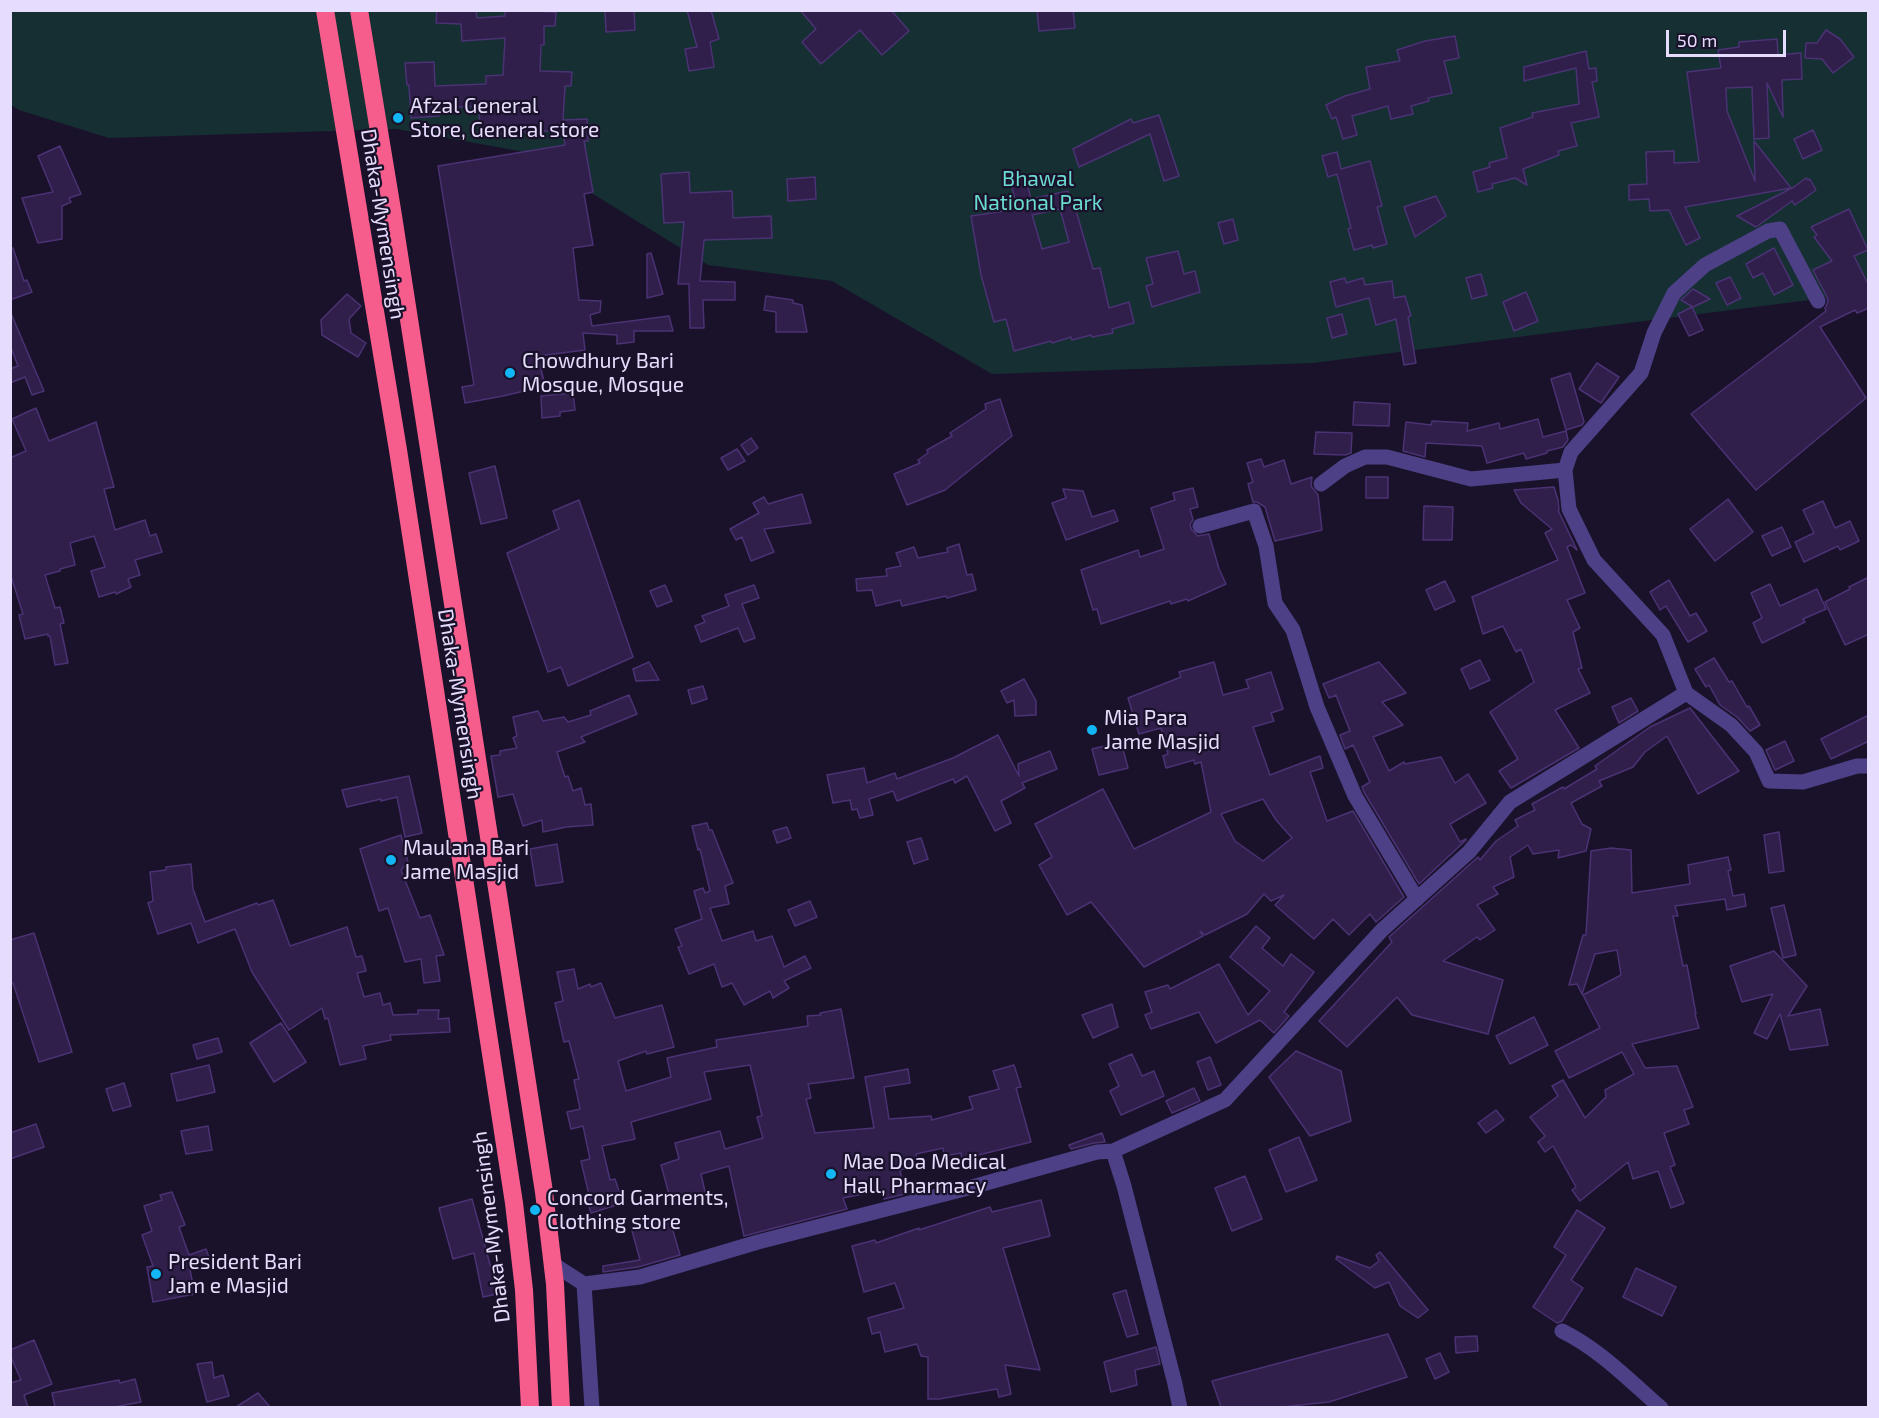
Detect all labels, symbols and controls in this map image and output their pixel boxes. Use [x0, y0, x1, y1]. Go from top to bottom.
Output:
scale bar [1669, 18, 1789, 56]
text: 50 m [1677, 29, 1717, 51]
place label: Afzal General Store, General store [410, 93, 599, 143]
marker: Afzal General Store, General store [391, 111, 405, 125]
street label: Dhaka-Mymensingh [355, 127, 411, 321]
park label: Bhawal National Park [973, 166, 1103, 216]
place label: Chowdhury Bari Mosque, Mosque [522, 348, 684, 398]
marker: Chowdhury Bari Mosque, Mosque [503, 366, 517, 380]
street label: Dhaka-Mymensingh [432, 607, 488, 801]
place label: Mia Para Jame Masjid [1104, 705, 1220, 755]
marker: Mia Para Jame Masjid [1085, 723, 1099, 737]
place label: Maulana Bari Jame Masjid [403, 835, 529, 885]
marker: Maulana Bari Jame Masjid [384, 853, 398, 867]
street label: Dhaka-Mymensingh [467, 1130, 515, 1324]
place label: Mae Doa Medical Hall, Pharmacy [843, 1149, 1006, 1199]
marker: Mae Doa Medical Hall, Pharmacy [824, 1167, 838, 1181]
place label: Concord Garments, Clothing store [547, 1185, 729, 1235]
marker: Concord Garments, Clothing store [528, 1203, 542, 1217]
place label: President Bari Jam e Masjid [168, 1249, 302, 1299]
marker: President Bari Jam e Masjid [149, 1267, 163, 1281]

